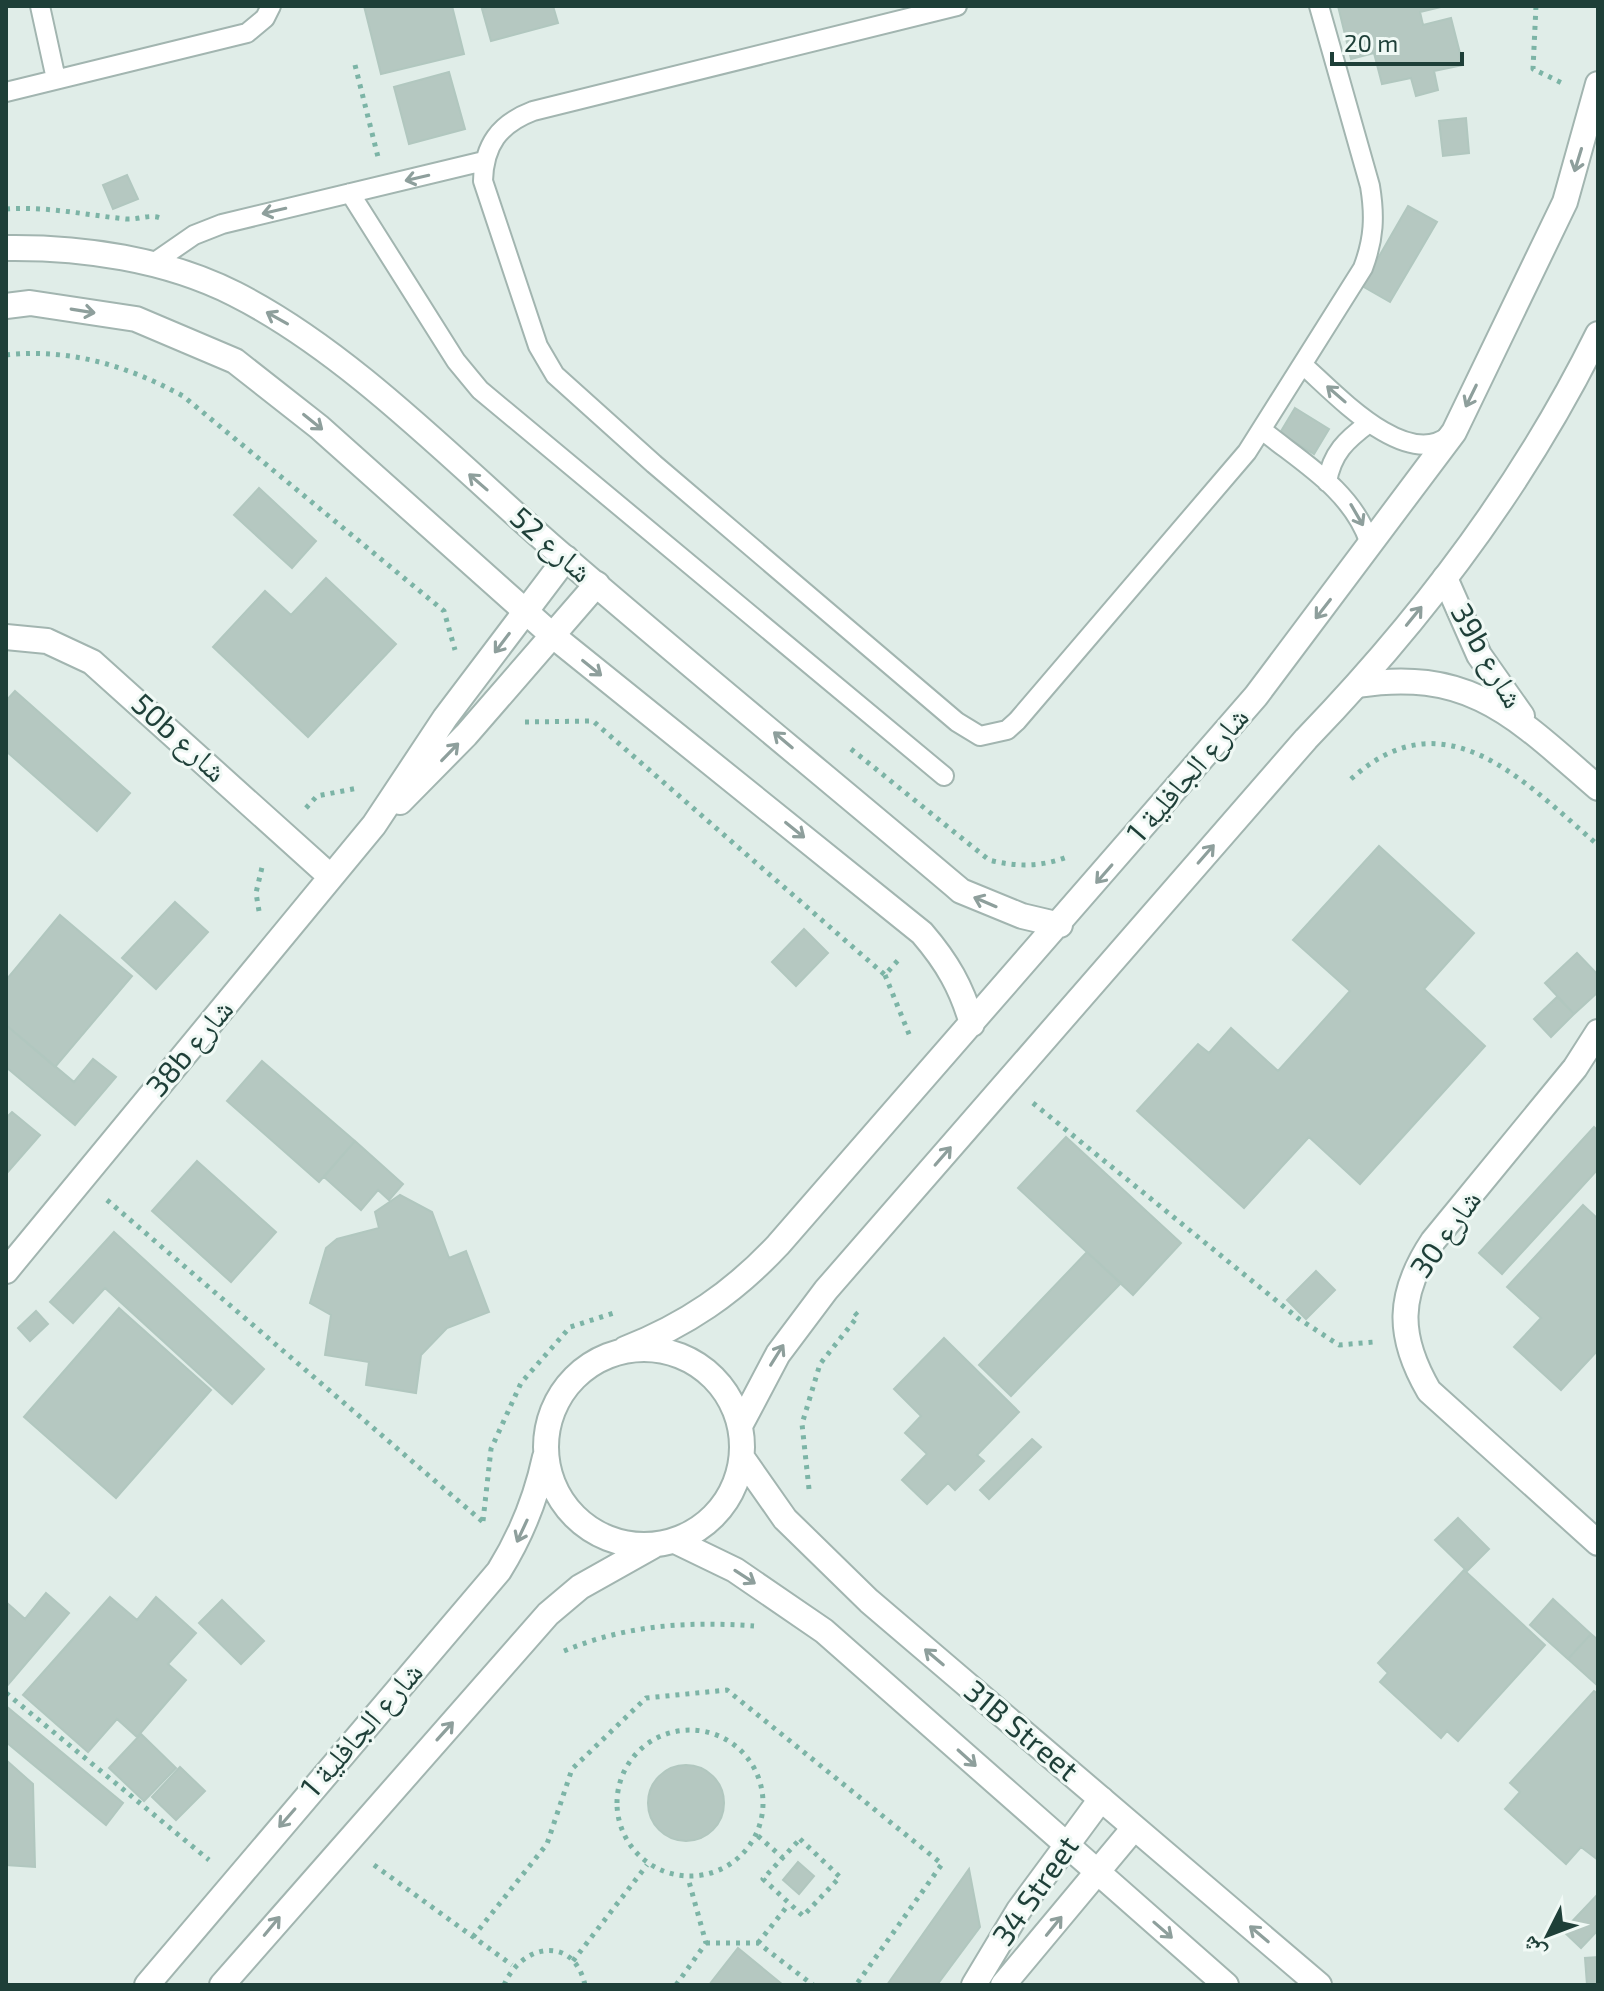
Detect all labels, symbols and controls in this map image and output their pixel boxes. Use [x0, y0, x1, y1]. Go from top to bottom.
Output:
scale bar [1332, 16, 1462, 66]
text: 20 m [1344, 28, 1398, 57]
one-way arrow [1570, 147, 1585, 172]
one-way arrow [404, 171, 430, 186]
one-way arrow [261, 204, 287, 219]
one-way arrow [70, 304, 95, 319]
one-way arrow [266, 309, 289, 325]
one-way arrow [1463, 384, 1478, 408]
one-way arrow [1326, 385, 1346, 403]
one-way arrow [302, 414, 323, 431]
one-way arrow [468, 473, 488, 491]
street label: شارع 52 [502, 498, 601, 591]
one-way arrow [1349, 503, 1365, 526]
street label: 39b شارع [1442, 596, 1533, 715]
one-way arrow [1315, 598, 1332, 619]
one-way arrow [1405, 606, 1422, 627]
one-way arrow [493, 632, 510, 653]
one-way arrow [581, 659, 602, 676]
street label: 50b شارع [124, 685, 235, 791]
street label: شارع الجافلية 1 [1118, 699, 1257, 851]
one-way arrow [773, 731, 793, 749]
one-way arrow [441, 742, 460, 762]
one-way arrow [784, 822, 805, 839]
one-way arrow [1197, 844, 1215, 865]
one-way arrow [1095, 863, 1113, 883]
one-way arrow [974, 893, 998, 908]
street label: 38b شارع [137, 991, 242, 1105]
one-way arrow [934, 1146, 952, 1166]
street label: شارع 30 [1401, 1182, 1490, 1285]
one-way arrow [769, 1345, 786, 1367]
one-way arrow [514, 1518, 529, 1542]
one-way arrow [733, 1568, 755, 1585]
one-way arrow [924, 1648, 944, 1666]
street label: شارع الجافلية 1 [292, 1654, 431, 1806]
street label: 31B Street [958, 1672, 1086, 1787]
one-way arrow [436, 1722, 454, 1742]
one-way arrow [957, 1749, 977, 1767]
one-way arrow [278, 1807, 296, 1827]
street label: 34 Street [984, 1828, 1085, 1951]
north arrow [1508, 1895, 1588, 1975]
one-way arrow [263, 1916, 281, 1936]
one-way arrow [1045, 1916, 1062, 1937]
one-way arrow [1152, 1921, 1172, 1939]
one-way arrow [1250, 1925, 1270, 1943]
text: ش [1515, 1930, 1551, 1966]

